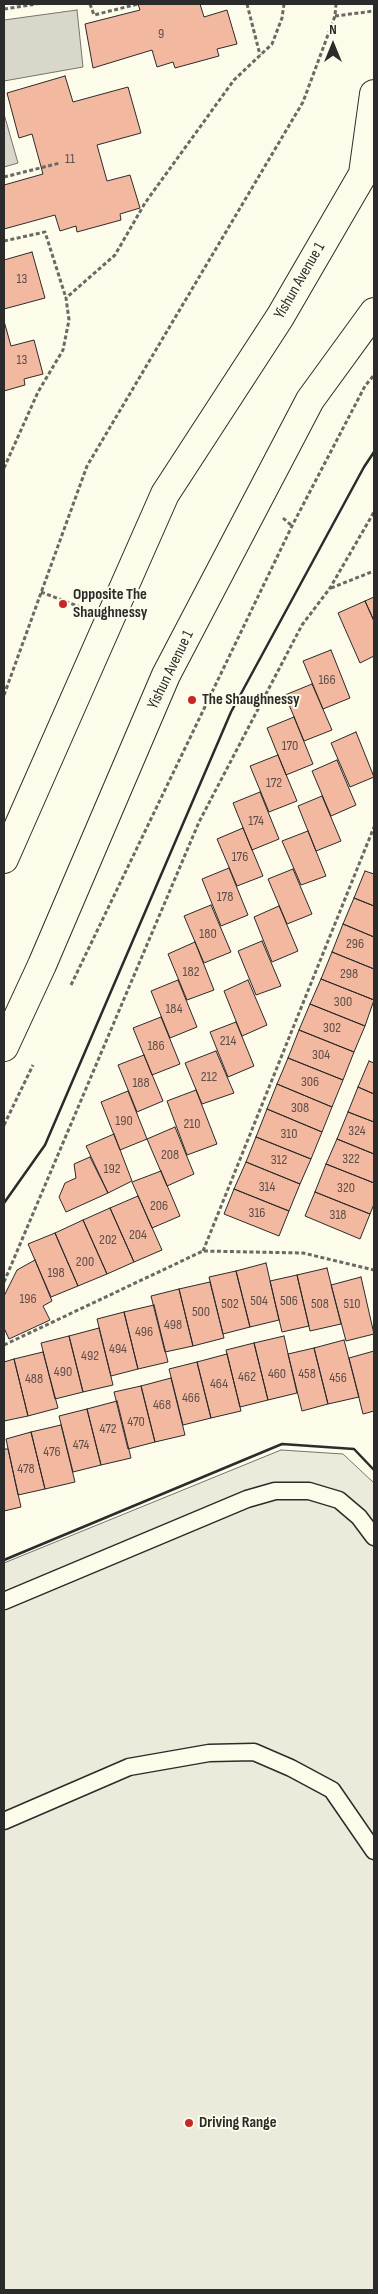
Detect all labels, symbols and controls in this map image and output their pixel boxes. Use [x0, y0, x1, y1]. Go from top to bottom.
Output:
north arrow [308, 20, 358, 70]
text: N [329, 21, 337, 38]
house number: 9 [158, 26, 164, 42]
house number: 11 [65, 151, 75, 167]
street label: Yishun Avenue 1 [270, 239, 330, 323]
house number: 13 [17, 271, 27, 287]
house number: 13 [17, 352, 27, 368]
place label: Opposite The Shaughnessy [73, 585, 147, 623]
marker: Opposite The Shaughnessy [57, 598, 69, 610]
street label: Yishun Avenue 1 [144, 628, 198, 712]
house number: 166 [318, 672, 336, 688]
place label: The Shaughnessy [202, 690, 300, 710]
marker: The Shaughnessy [186, 694, 198, 706]
house number: 170 [282, 738, 298, 754]
house number: 172 [266, 775, 282, 791]
house number: 174 [248, 813, 264, 829]
house number: 176 [232, 849, 248, 865]
house number: 178 [217, 889, 233, 905]
house number: 180 [199, 926, 217, 942]
house number: 296 [346, 936, 364, 952]
house number: 182 [183, 964, 199, 980]
house number: 298 [340, 966, 358, 982]
house number: 300 [334, 994, 352, 1010]
house number: 184 [165, 1001, 183, 1017]
house number: 302 [323, 1020, 341, 1036]
house number: 214 [220, 1033, 236, 1049]
house number: 186 [147, 1038, 165, 1054]
house number: 304 [312, 1047, 330, 1063]
house number: 212 [201, 1069, 217, 1085]
house number: 306 [301, 1074, 319, 1090]
house number: 188 [132, 1075, 150, 1091]
house number: 308 [291, 1100, 309, 1116]
house number: 190 [115, 1113, 133, 1129]
house number: 210 [184, 1116, 200, 1132]
house number: 324 [348, 1123, 366, 1139]
house number: 310 [280, 1126, 298, 1142]
house number: 208 [161, 1147, 179, 1163]
house number: 322 [342, 1151, 360, 1167]
house number: 312 [271, 1152, 287, 1168]
house number: 192 [104, 1161, 120, 1177]
house number: 314 [259, 1179, 275, 1195]
house number: 320 [337, 1180, 355, 1196]
house number: 206 [150, 1198, 168, 1214]
house number: 316 [249, 1205, 265, 1221]
house number: 318 [330, 1207, 346, 1223]
house number: 204 [129, 1227, 147, 1243]
house number: 202 [99, 1232, 117, 1248]
house number: 200 [76, 1254, 94, 1270]
house number: 198 [47, 1265, 65, 1281]
house number: 196 [19, 1291, 37, 1307]
house number: 504 [250, 1293, 268, 1309]
house number: 506 [280, 1293, 298, 1309]
house number: 502 [221, 1296, 239, 1312]
house number: 508 [311, 1296, 329, 1312]
house number: 510 [344, 1296, 360, 1312]
house number: 500 [192, 1304, 210, 1320]
house number: 498 [164, 1317, 182, 1333]
house number: 496 [135, 1324, 153, 1340]
house number: 494 [109, 1341, 127, 1357]
house number: 492 [81, 1348, 99, 1364]
house number: 490 [54, 1364, 72, 1380]
house number: 460 [268, 1366, 286, 1382]
house number: 458 [298, 1366, 316, 1382]
house number: 462 [238, 1369, 256, 1385]
house number: 456 [329, 1370, 347, 1386]
house number: 488 [25, 1371, 43, 1387]
house number: 464 [210, 1376, 228, 1392]
house number: 466 [182, 1390, 200, 1406]
house number: 468 [153, 1397, 171, 1413]
house number: 470 [127, 1414, 145, 1430]
house number: 472 [99, 1421, 117, 1437]
house number: 474 [73, 1437, 89, 1453]
house number: 476 [43, 1444, 61, 1460]
house number: 478 [17, 1461, 35, 1477]
place label: Driving Range [199, 2113, 277, 2133]
marker: Driving Range [183, 2117, 195, 2129]

